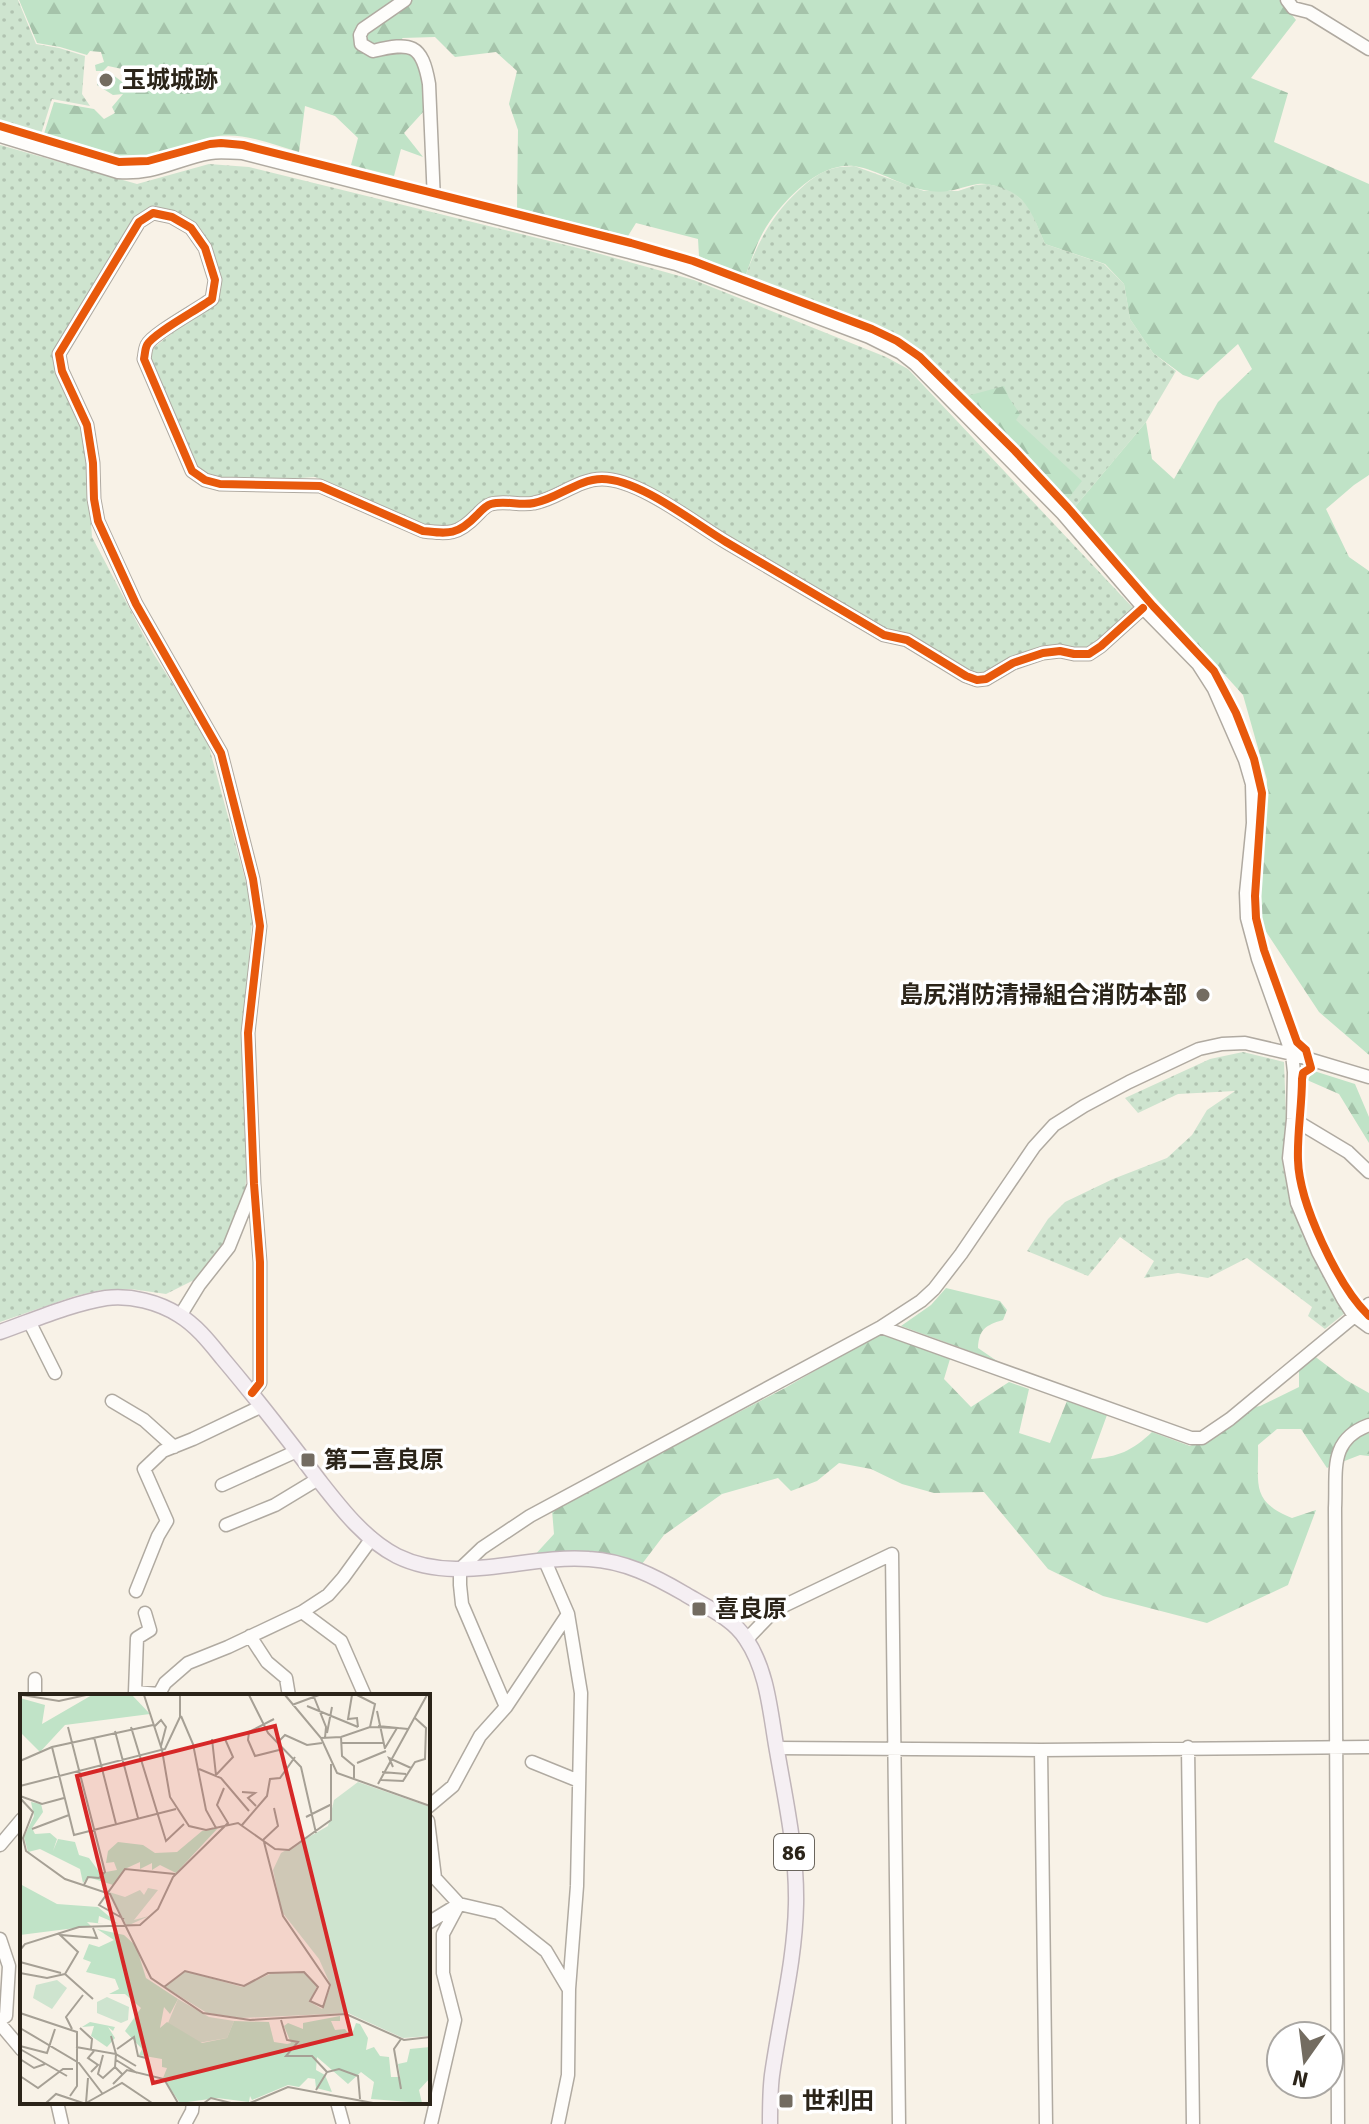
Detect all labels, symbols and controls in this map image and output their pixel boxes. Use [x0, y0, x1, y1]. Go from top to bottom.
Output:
place label: 玉城城跡 [122, 65, 218, 95]
marker: 玉城城跡 [97, 71, 115, 89]
place label: 島尻消防清掃組合消防本部 [899, 980, 1187, 1010]
marker: 島尻消防清掃組合消防本部 [1194, 986, 1212, 1004]
place label: 第二喜良原 [324, 1445, 444, 1475]
marker: 第二喜良原 [299, 1451, 317, 1469]
place label: 喜良原 [715, 1594, 787, 1624]
marker: 喜良原 [690, 1600, 708, 1618]
inset map [20, 1694, 430, 2104]
road number: 86 [774, 1834, 814, 1870]
north arrow [1265, 2020, 1345, 2100]
text: N [1290, 2064, 1311, 2094]
place label: 世利田 [802, 2086, 874, 2116]
marker: 世利田 [777, 2092, 795, 2110]

